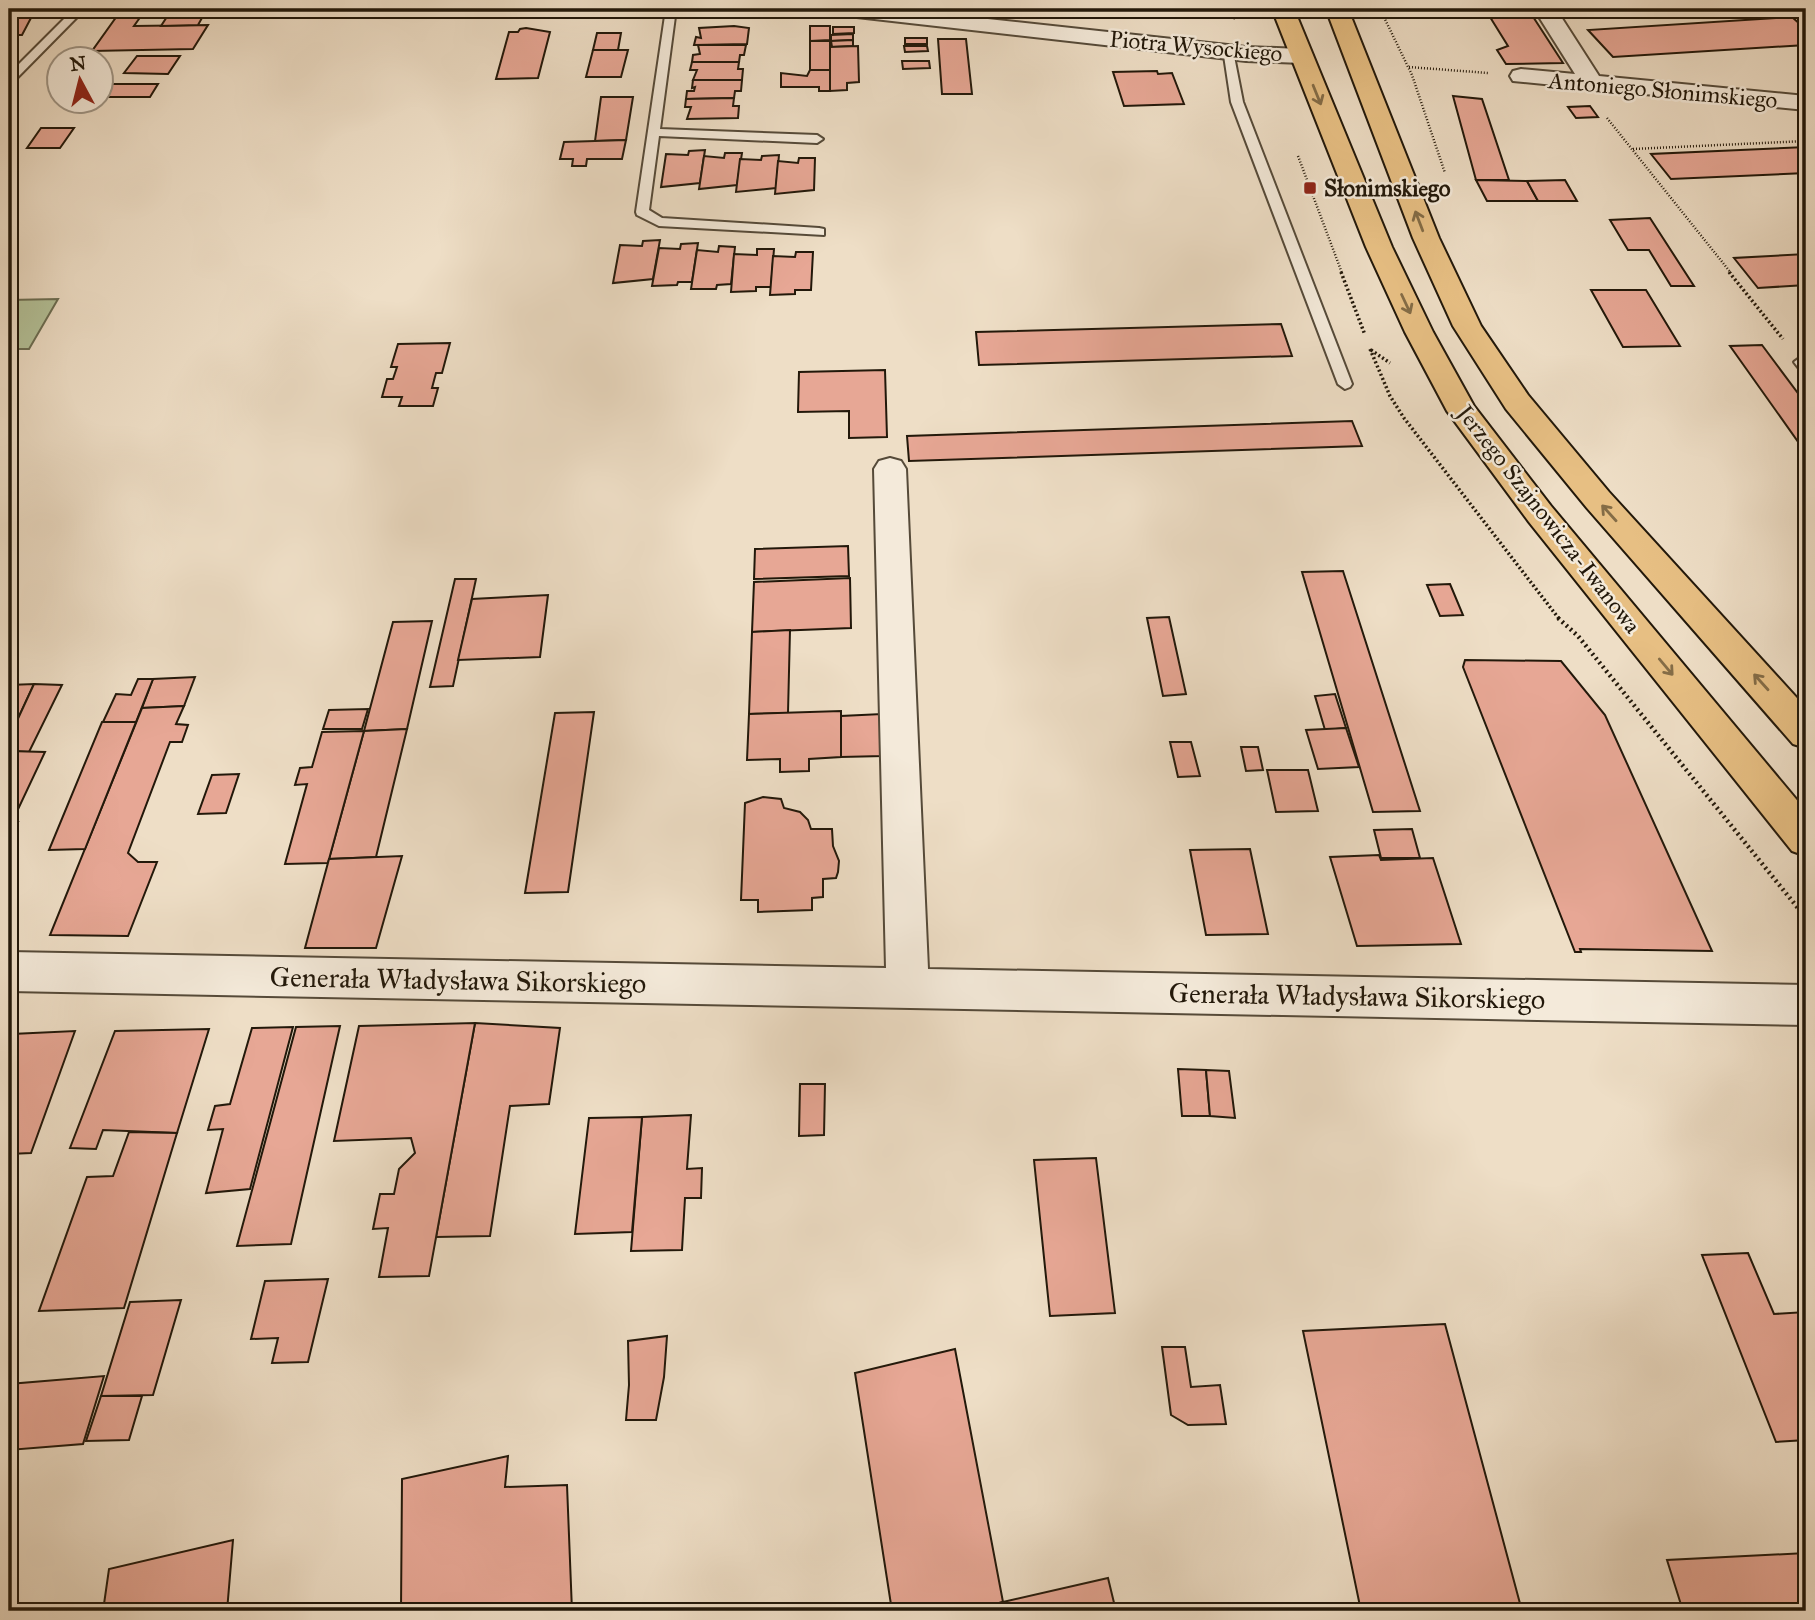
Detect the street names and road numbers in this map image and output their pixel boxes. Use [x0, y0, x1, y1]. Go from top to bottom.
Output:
street label: Piotra Wysockiego [1108, 24, 1284, 69]
street label: Antoniego Słonimskiego [1546, 66, 1779, 115]
street label: Jerzego Szajnowicza-Iwanowa [1449, 397, 1647, 639]
street label: Generała Władysława Sikorskiego [269, 959, 647, 1001]
street label: Generała Władysława Sikorskiego [1168, 975, 1546, 1017]

